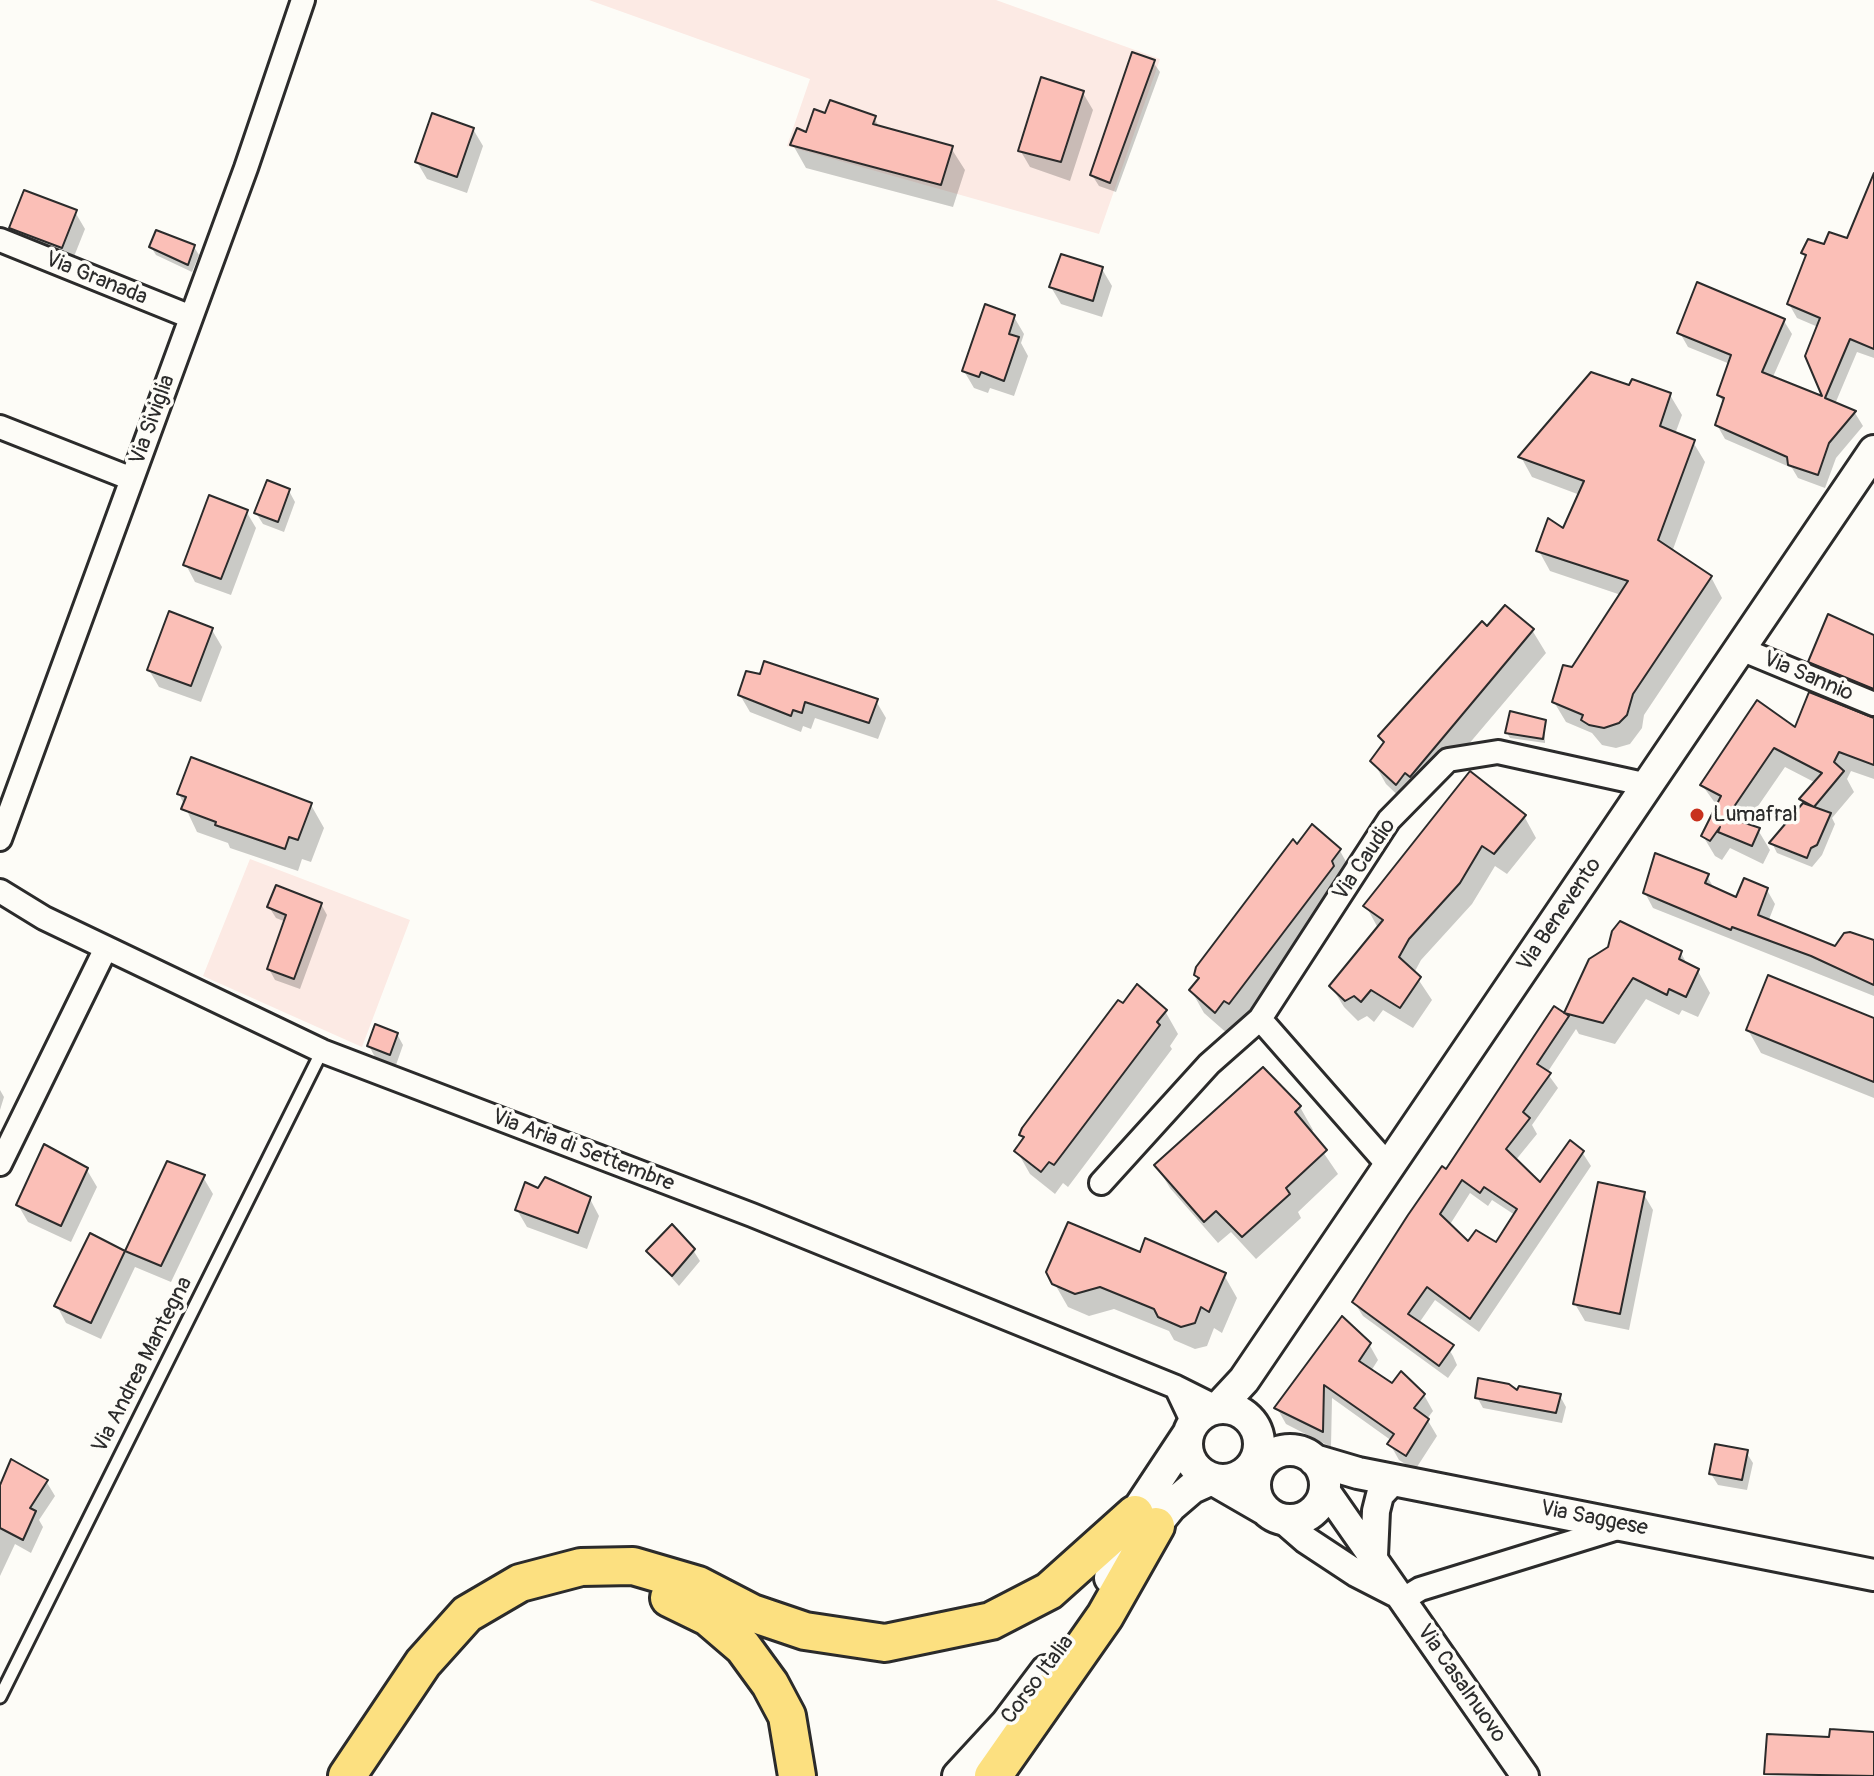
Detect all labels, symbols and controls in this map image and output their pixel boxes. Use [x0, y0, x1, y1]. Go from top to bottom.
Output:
street label: Via Granada [41, 247, 151, 311]
street label: Via Siviglia [125, 371, 181, 469]
street label: Via Sannio [1759, 646, 1857, 708]
place label: Lumafral [1713, 802, 1798, 828]
marker: Lumafral [1688, 806, 1706, 824]
street label: Via Caudio [1328, 814, 1402, 906]
street label: Via Benevento [1512, 853, 1608, 977]
street label: Via Aria di Settembre [488, 1104, 678, 1198]
street label: Via Andrea Mantegna [87, 1273, 199, 1457]
street label: Via Saggese [1538, 1496, 1650, 1542]
street label: Via Casalnuovo [1411, 1620, 1511, 1748]
street label: Corso Italia [996, 1630, 1080, 1730]

